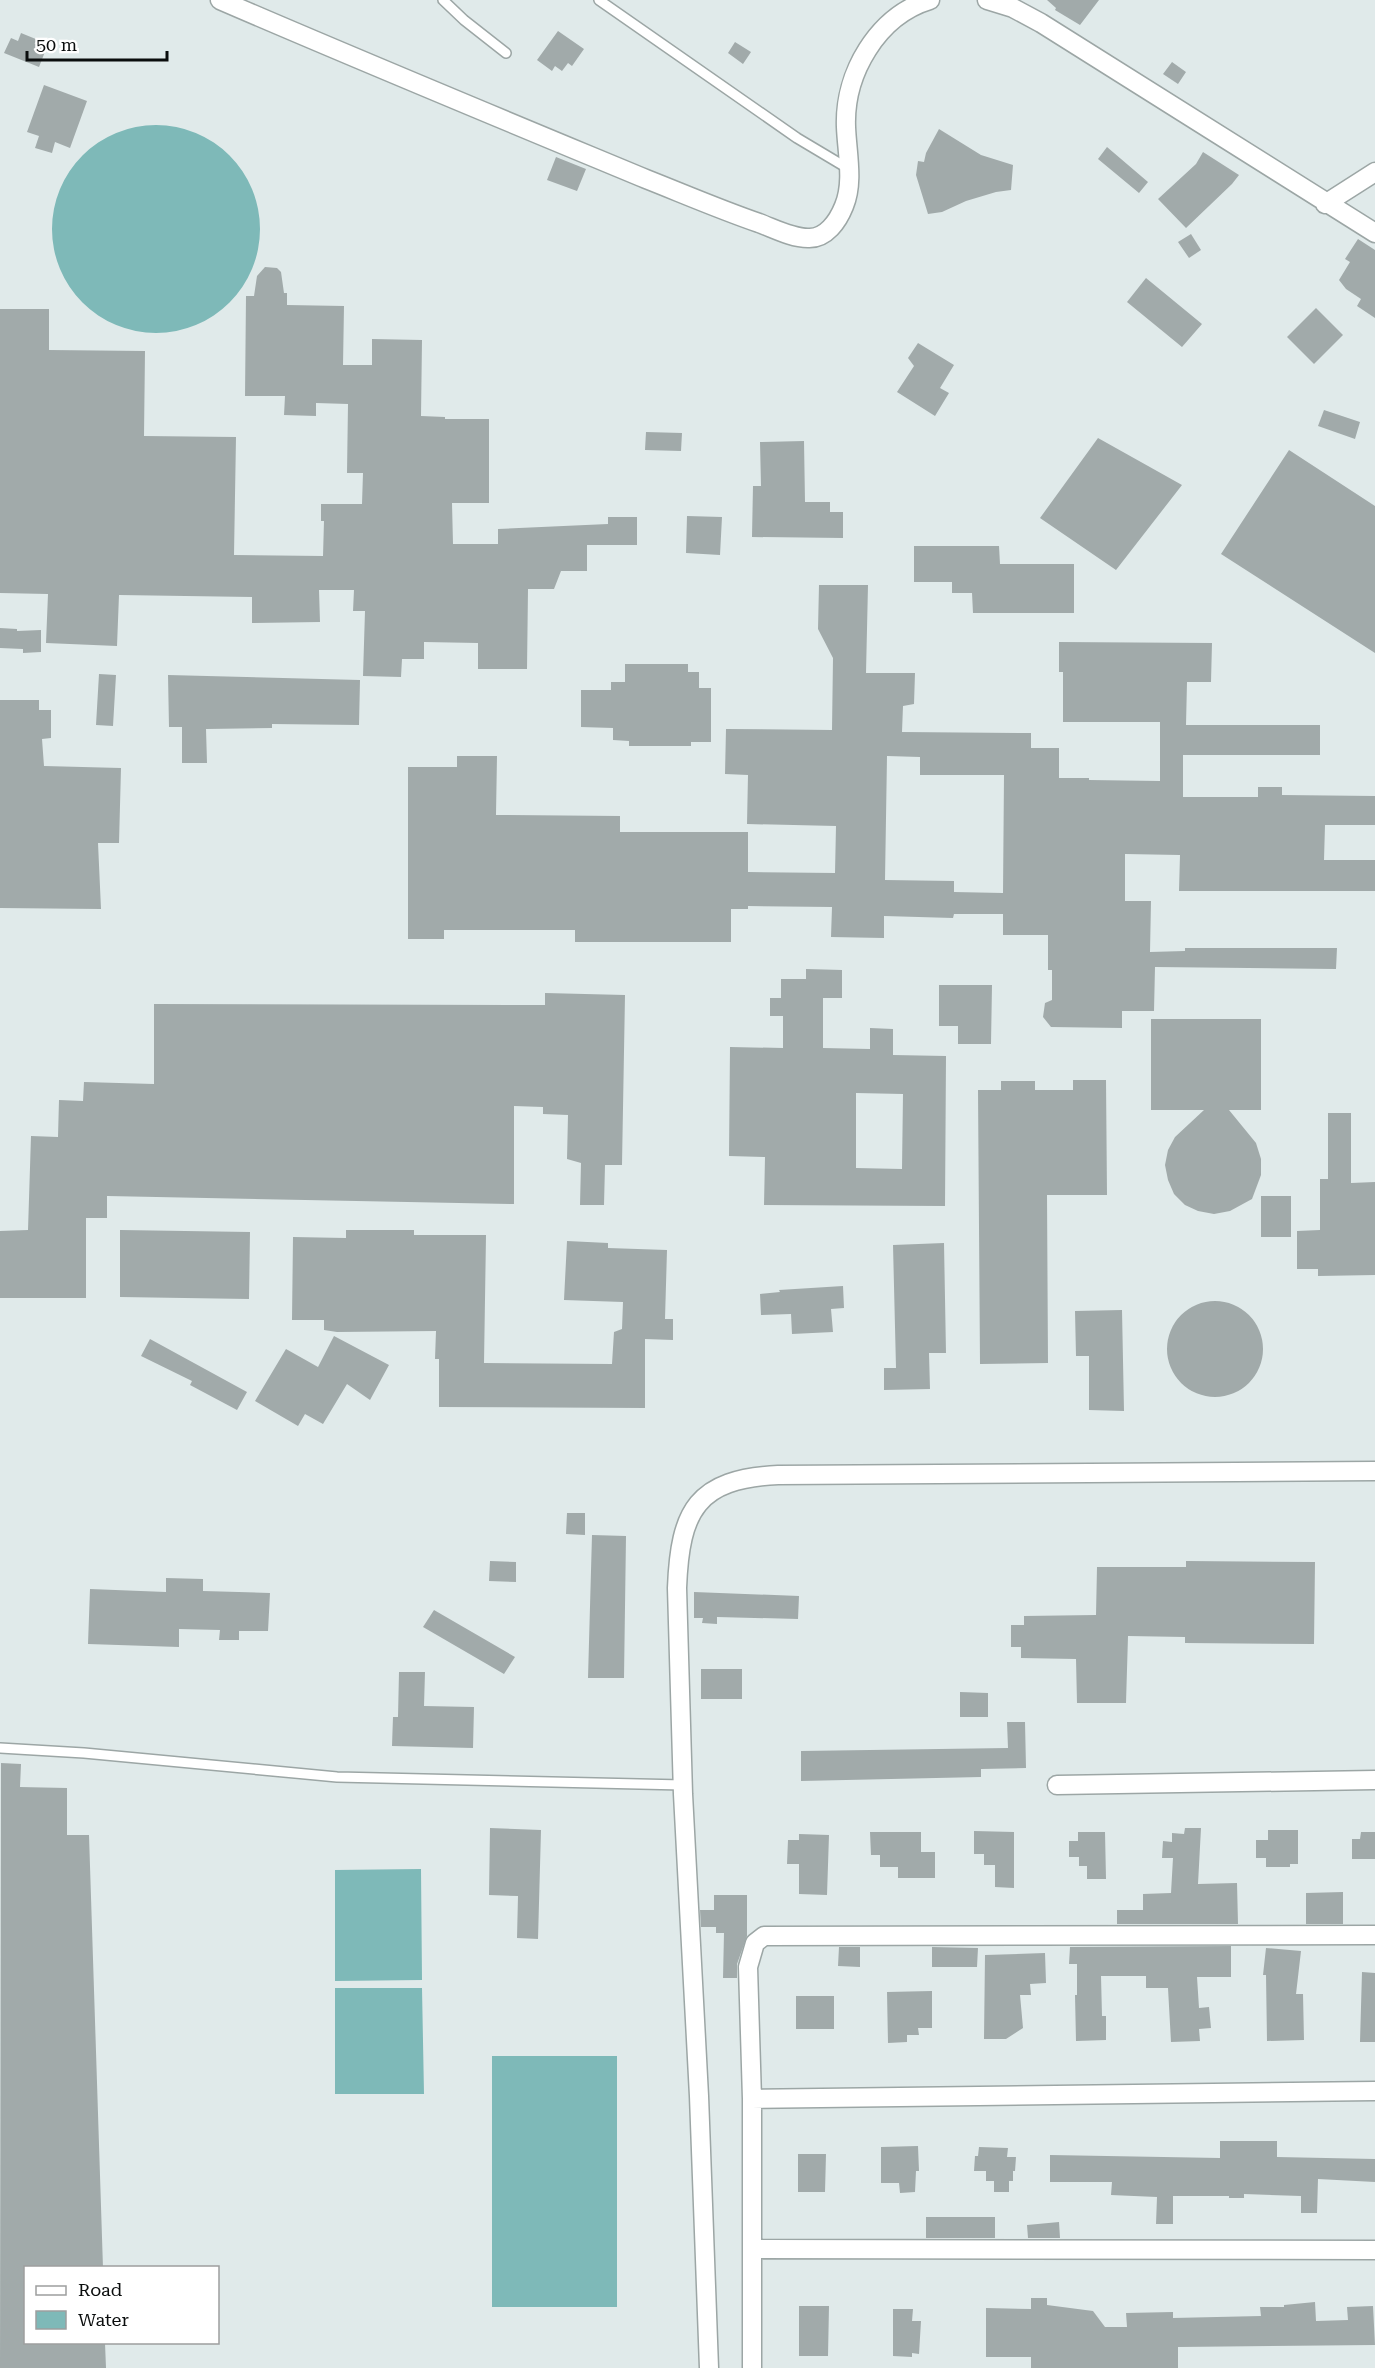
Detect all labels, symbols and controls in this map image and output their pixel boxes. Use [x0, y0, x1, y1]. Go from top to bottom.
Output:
scale bar [27, 24, 166, 62]
text: 50 m [36, 34, 77, 55]
legend [24, 2266, 219, 2344]
text: Road [78, 2279, 123, 2300]
text: Water [78, 2309, 129, 2330]

